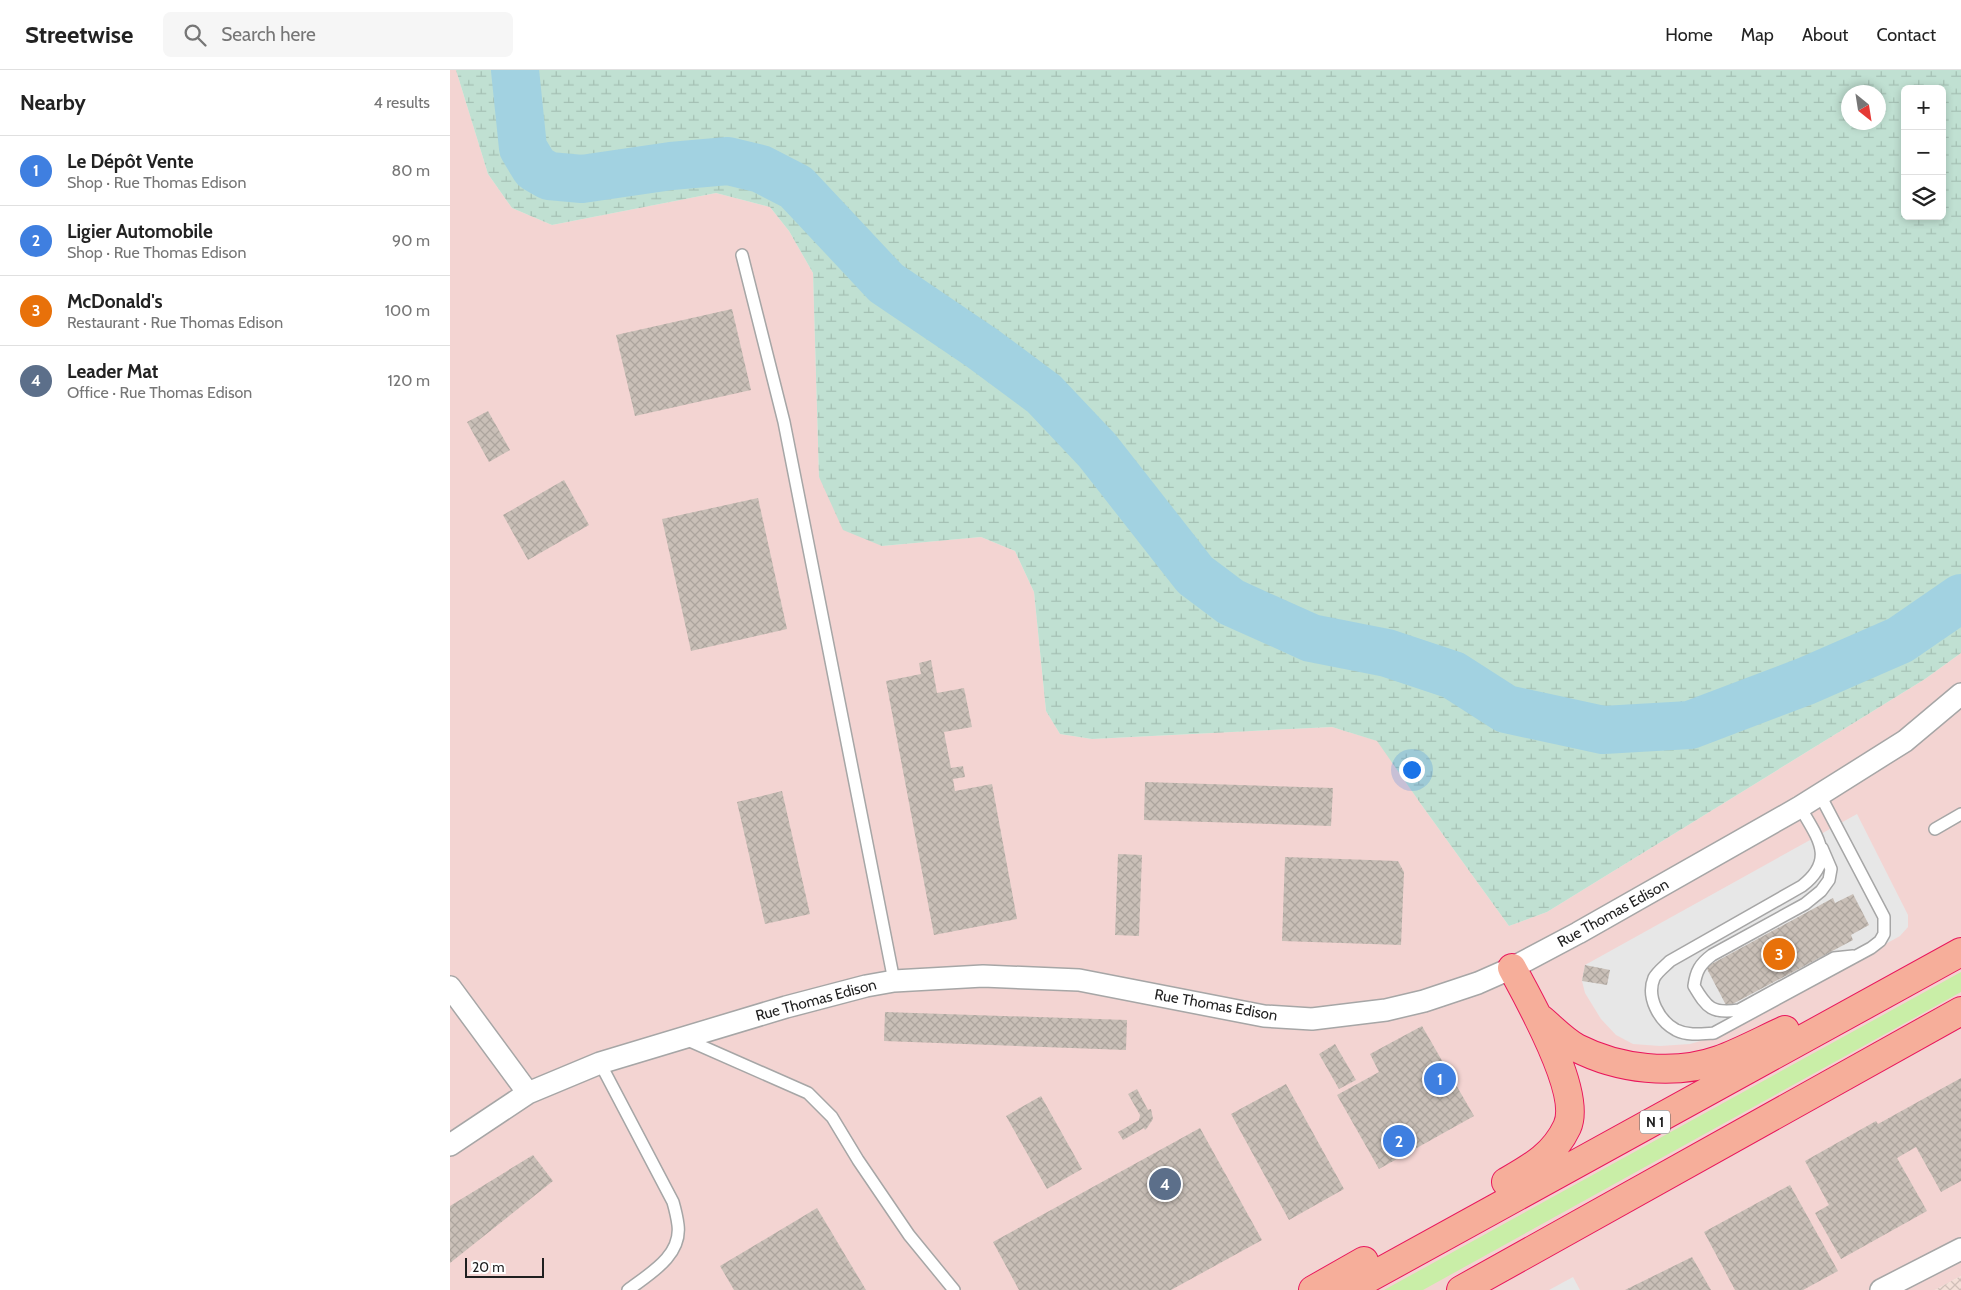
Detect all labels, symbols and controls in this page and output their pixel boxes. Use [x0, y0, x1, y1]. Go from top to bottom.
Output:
search box [163, 12, 513, 57]
text: Streetwise [25, 20, 133, 49]
icon: search [181, 21, 209, 49]
text: Search here [221, 23, 316, 46]
text: Home [1665, 24, 1713, 46]
text: Map [1741, 24, 1774, 46]
text: About [1802, 24, 1848, 46]
text: Contact [1876, 24, 1936, 46]
north arrow [1841, 85, 1886, 130]
map controls [1901, 85, 1946, 220]
button: + [1901, 85, 1946, 130]
text: Nearby [20, 90, 86, 115]
text: 4 results [373, 93, 430, 112]
button: − [1901, 130, 1946, 175]
text: Le Dépôt Vente [67, 150, 193, 173]
text: 1 [33, 161, 39, 180]
text: 80 m [392, 161, 430, 180]
text: Shop · Rue Thomas Edison [67, 173, 246, 192]
button: layers [1901, 175, 1946, 220]
text: Ligier Automobile [67, 220, 213, 243]
text: 2 [32, 231, 40, 250]
text: 90 m [392, 231, 430, 250]
text: Shop · Rue Thomas Edison [67, 243, 246, 262]
text: McDonald's [67, 290, 163, 313]
text: 3 [32, 301, 40, 320]
text: 100 m [385, 301, 430, 320]
text: Restaurant · Rue Thomas Edison [67, 313, 283, 332]
text: Leader Mat [67, 360, 158, 383]
text: 4 [31, 371, 41, 390]
text: 120 m [388, 371, 430, 390]
text: Office · Rue Thomas Edison [67, 383, 252, 402]
your location [1399, 757, 1425, 783]
street label: Rue Thomas Edison [1554, 875, 1672, 951]
pin: 3 [1763, 935, 1795, 973]
street label: Rue Thomas Edison [754, 975, 878, 1025]
street label: Rue Thomas Edison [1153, 985, 1279, 1025]
pin: 1 [1424, 1060, 1456, 1098]
road number: N 1 [1640, 1110, 1670, 1134]
pin: 2 [1383, 1122, 1415, 1160]
pin: 4 [1149, 1165, 1181, 1203]
scale bar [465, 1255, 544, 1278]
text: 20 m [472, 1258, 505, 1276]

